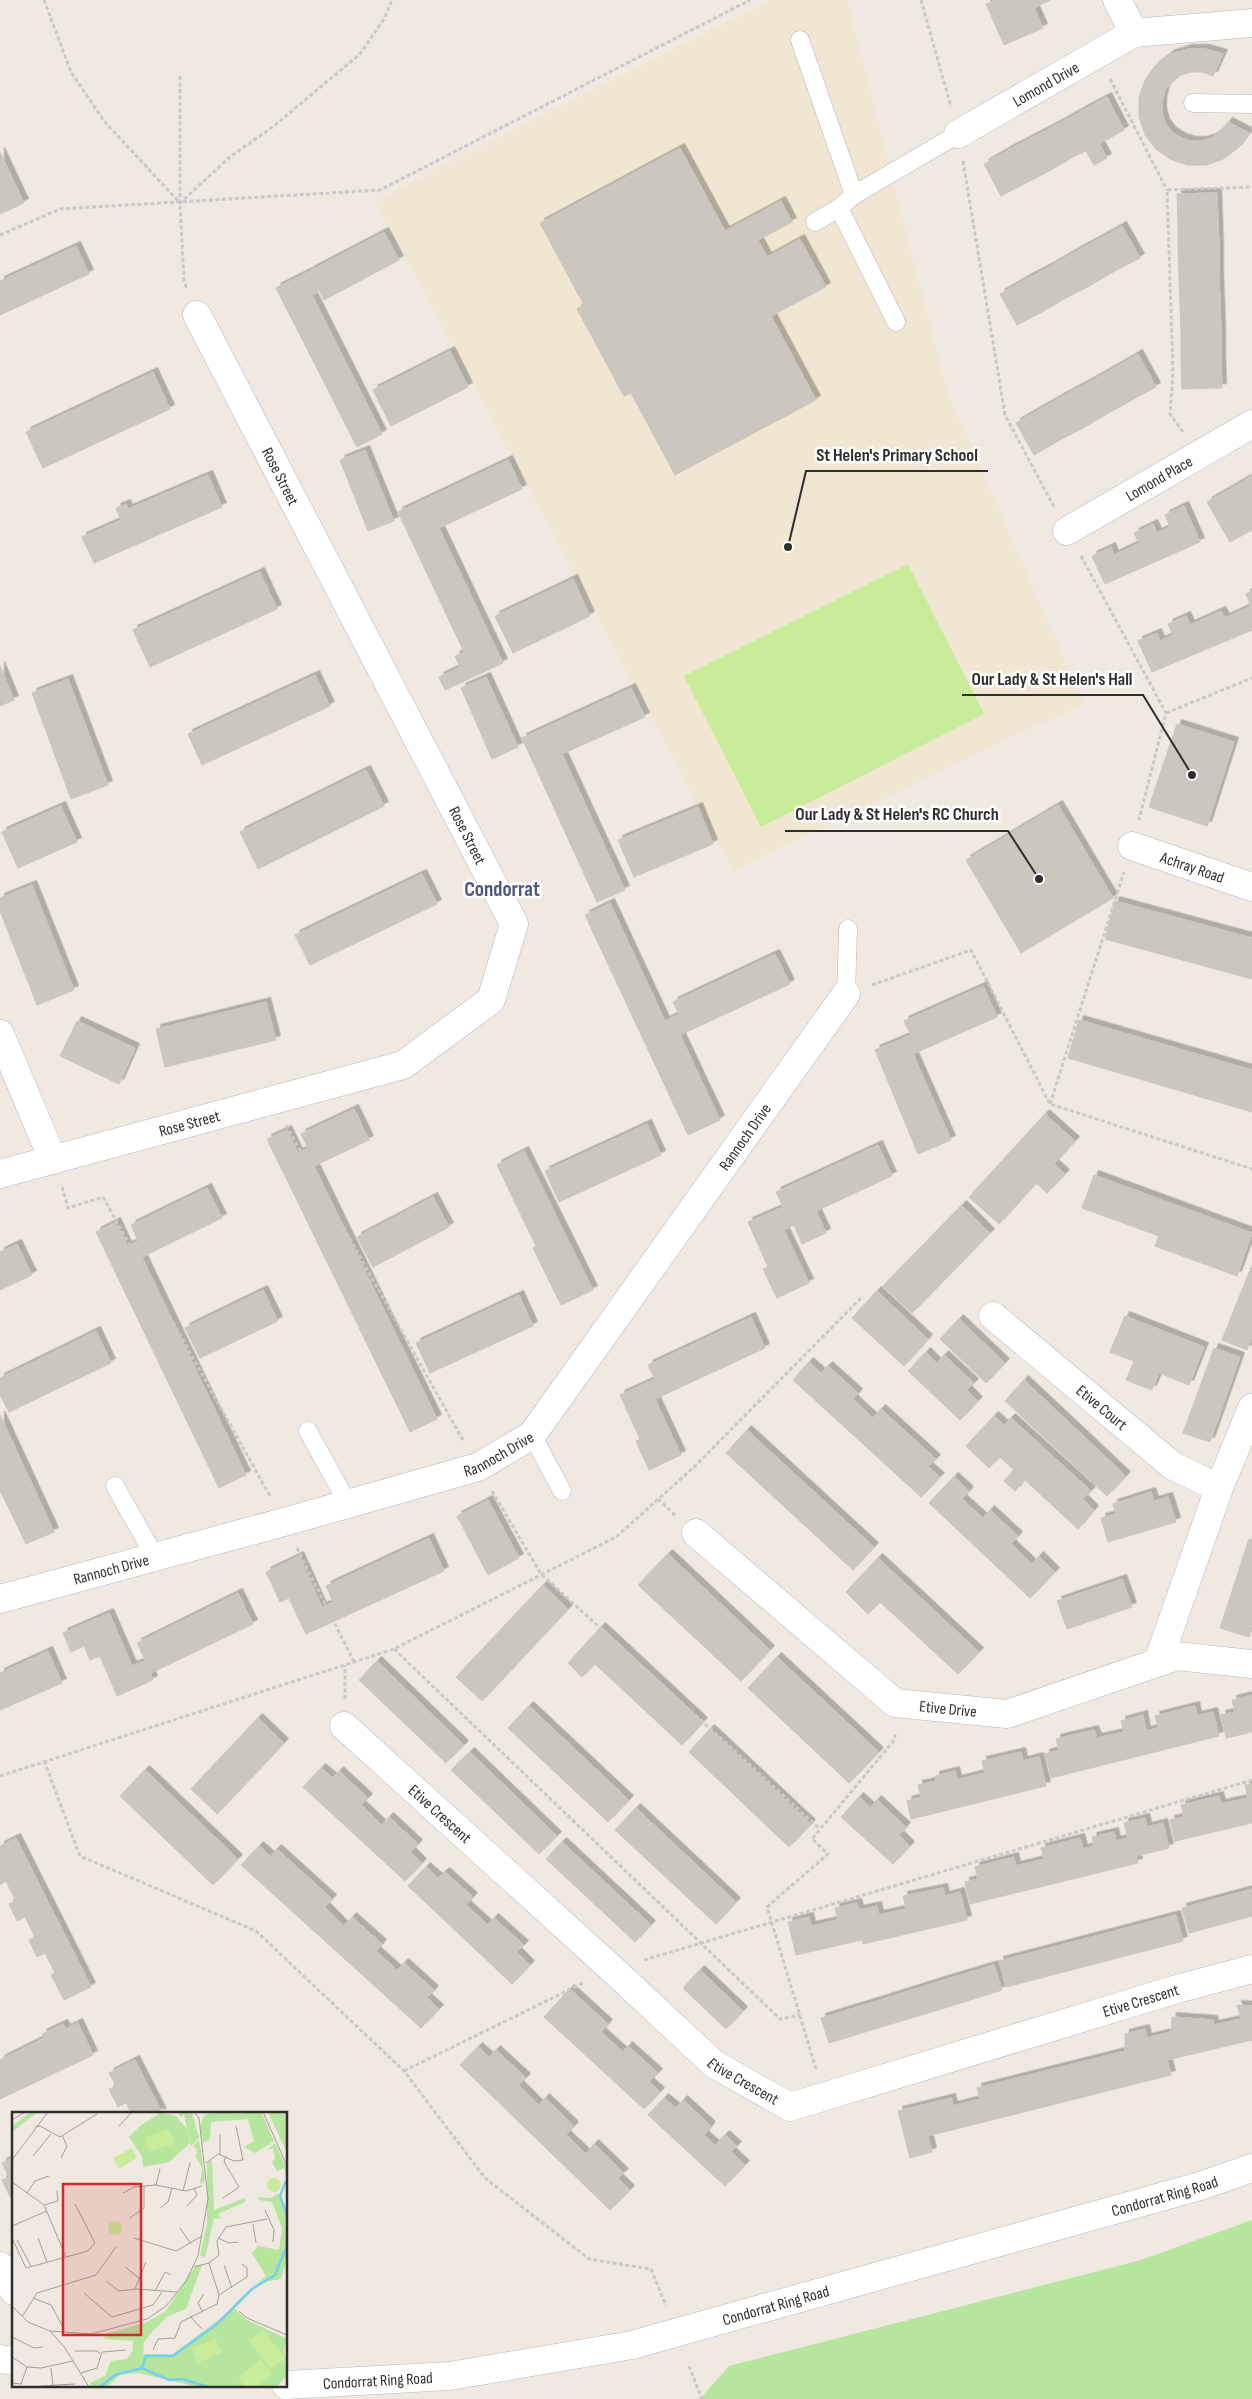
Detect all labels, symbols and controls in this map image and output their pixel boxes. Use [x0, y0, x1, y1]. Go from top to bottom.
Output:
street label: Lomond Drive [1010, 59, 1083, 112]
callout: St Helen's Primary School [806, 438, 988, 471]
street label: Rose Street [257, 445, 302, 509]
text: St Helen's Primary School [816, 445, 978, 466]
street label: Lomond Place [1123, 452, 1196, 506]
callout: Our Lady & St Helen's Hall [962, 662, 1143, 695]
text: Our Lady & St Helen's Hall [972, 669, 1132, 690]
callout: Our Lady & St Helen's RC Church [785, 798, 1008, 831]
street label: Rose Street [444, 804, 489, 868]
text: Our Lady & St Helen's RC Church [795, 804, 999, 825]
street label: Achray Road [1157, 848, 1226, 888]
district label: Condorrat [464, 877, 540, 902]
street label: Rannoch Drive [715, 1100, 776, 1175]
street label: Rose Street [157, 1107, 222, 1142]
street label: Etive Court [1072, 1381, 1130, 1435]
street label: Rannoch Drive [462, 1428, 538, 1482]
street label: Rannoch Drive [71, 1551, 151, 1590]
street label: Etive Drive [918, 1697, 977, 1722]
street label: Etive Crescent [404, 1781, 475, 1848]
street label: Etive Crescent [1101, 1981, 1181, 2022]
street label: Etive Crescent [703, 2054, 782, 2110]
inset map [12, 2112, 288, 2386]
street label: Condorrat Ring Road [1110, 2172, 1221, 2221]
street label: Condorrat Ring Road [721, 2282, 831, 2330]
street label: Condorrat Ring Road [323, 2369, 433, 2394]

